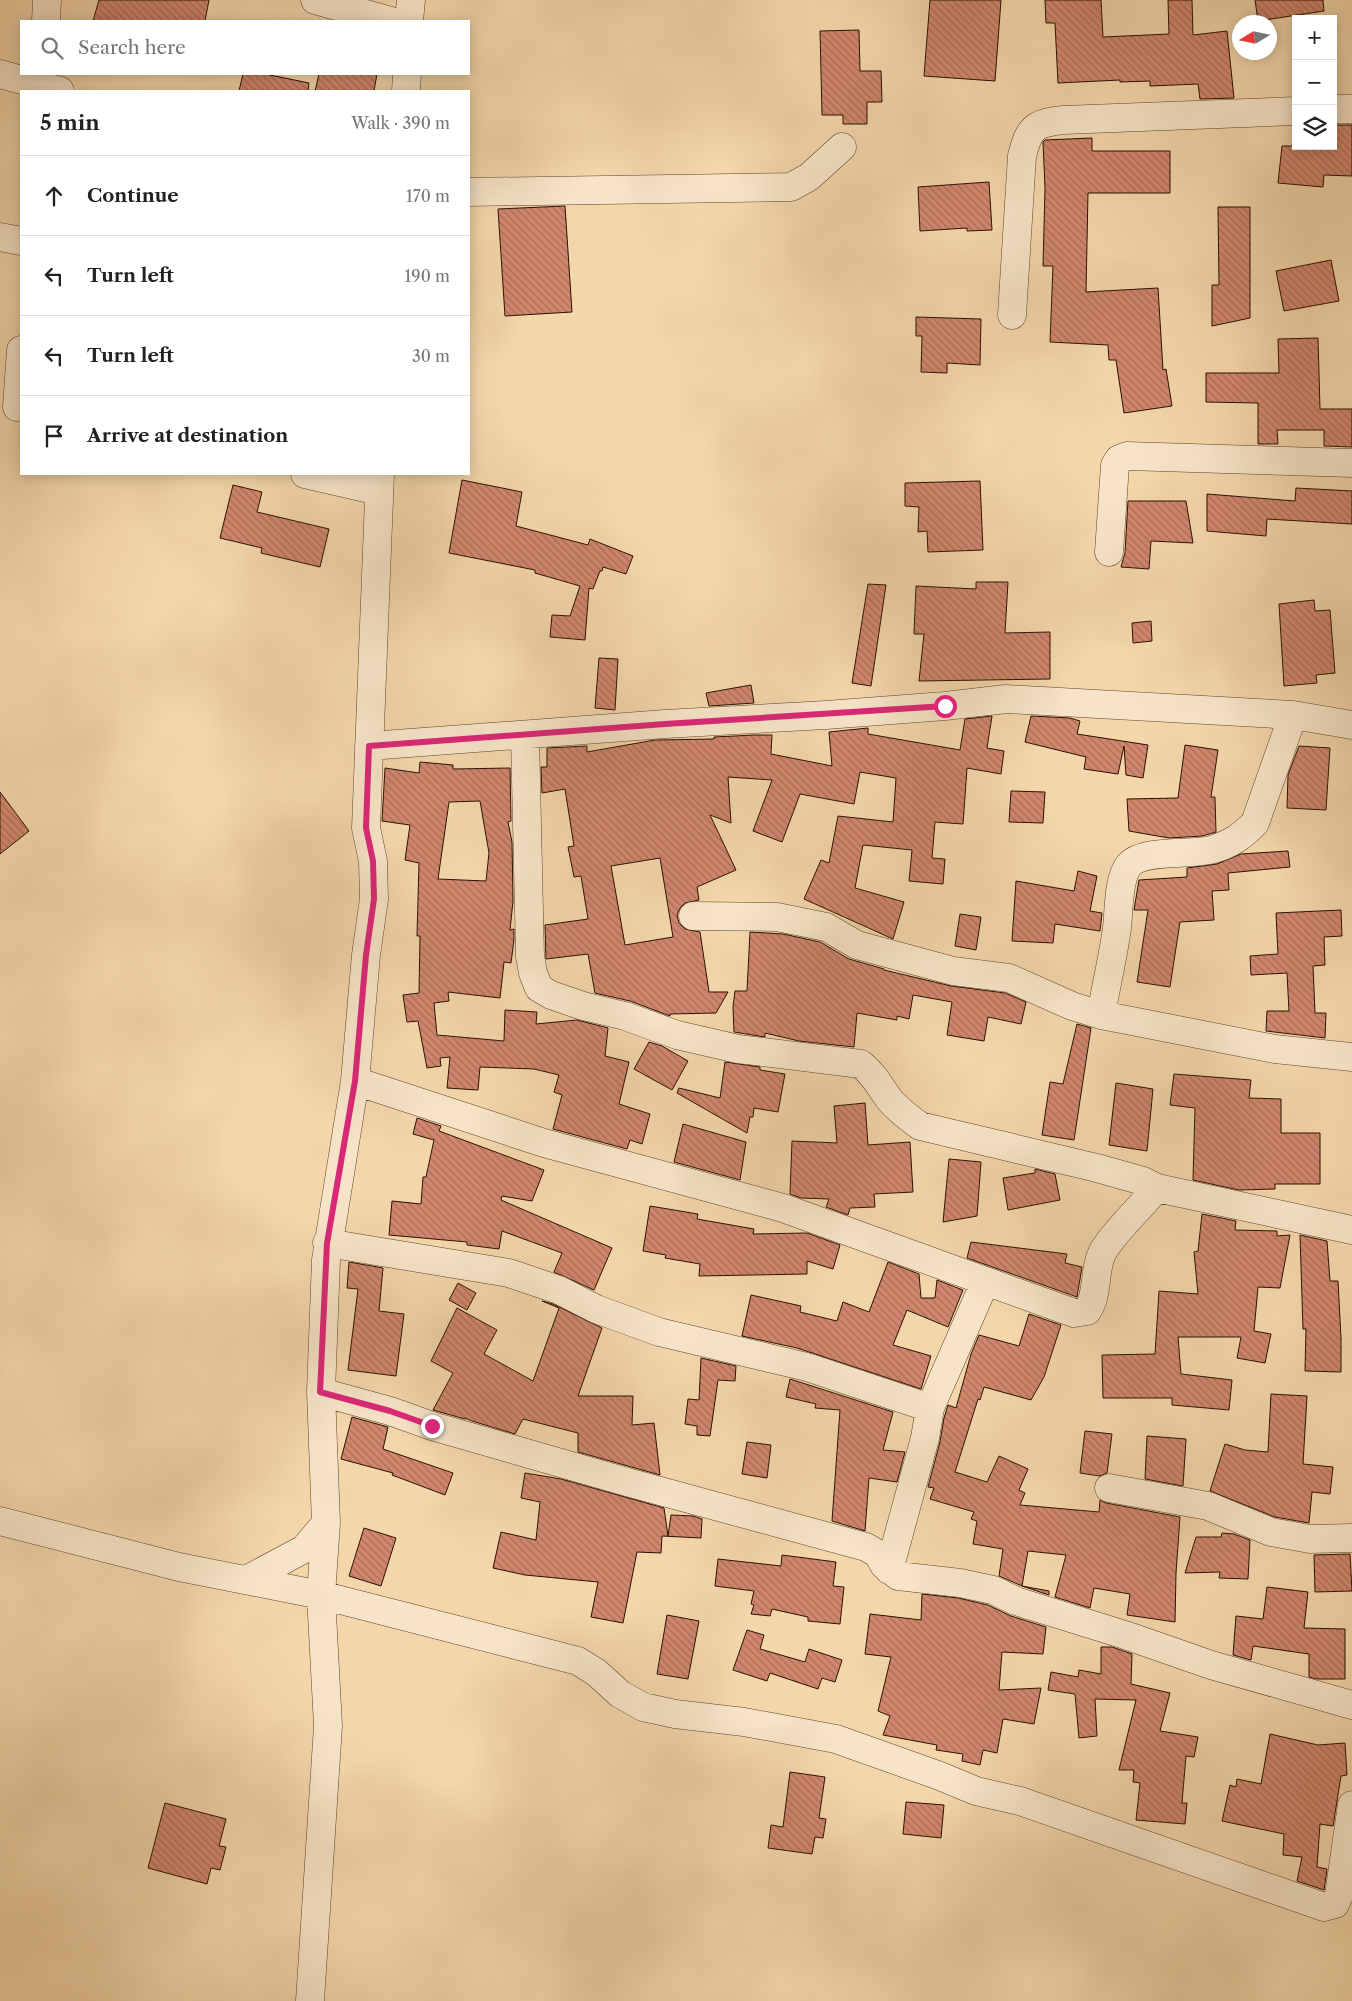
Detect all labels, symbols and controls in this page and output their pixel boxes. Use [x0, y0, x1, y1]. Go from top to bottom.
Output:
north arrow [1232, 15, 1277, 60]
map controls [1292, 15, 1337, 150]
button: + [1292, 15, 1337, 60]
search box [20, 20, 470, 75]
icon: search [38, 34, 66, 62]
text: Search here [78, 36, 186, 59]
button: − [1292, 60, 1337, 105]
button: layers [1292, 105, 1337, 150]
text: 5 min [40, 110, 100, 135]
text: Walk · 390 m [351, 113, 450, 133]
icon: ahead [40, 182, 68, 210]
text: Continue [87, 184, 179, 207]
text: 170 m [406, 186, 450, 206]
icon: left [40, 262, 68, 290]
text: Turn left [87, 264, 174, 287]
text: 190 m [405, 266, 450, 286]
icon: left [40, 342, 68, 370]
text: Turn left [87, 344, 174, 367]
text: 30 m [412, 346, 450, 366]
icon: arrive [40, 422, 68, 450]
text: Arrive at destination [87, 424, 288, 447]
route start [934, 695, 957, 718]
route end [421, 1415, 444, 1438]

